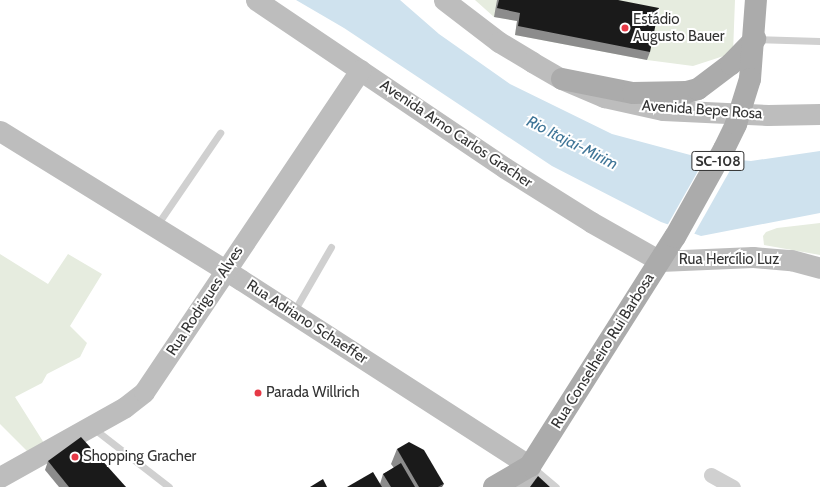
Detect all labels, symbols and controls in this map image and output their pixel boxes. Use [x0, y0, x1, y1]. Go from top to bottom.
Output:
place label: Estádio Augusto Bauer [633, 10, 725, 45]
marker: Estádio Augusto Bauer [620, 23, 630, 33]
street label: Avenida Arno Carlos Gracher [376, 76, 536, 192]
street label: Avenida Bepe Rosa [641, 97, 763, 123]
water label: Rio Itajaí-Mirim [523, 112, 621, 174]
road number: SC-108 [691, 149, 745, 173]
street label: Rua Rodrigues Alves [163, 243, 247, 359]
street label: Rua Hercílio Luz [679, 251, 779, 269]
street label: Rua Conselheiro Rui Barbosa [548, 270, 658, 432]
street label: Rua Adriano Schaeffer [243, 276, 371, 368]
place label: Parada Willrich [266, 384, 360, 402]
marker: Parada Willrich [253, 388, 263, 398]
place label: Shopping Gracher [83, 448, 196, 466]
marker: Shopping Gracher [70, 452, 80, 462]

